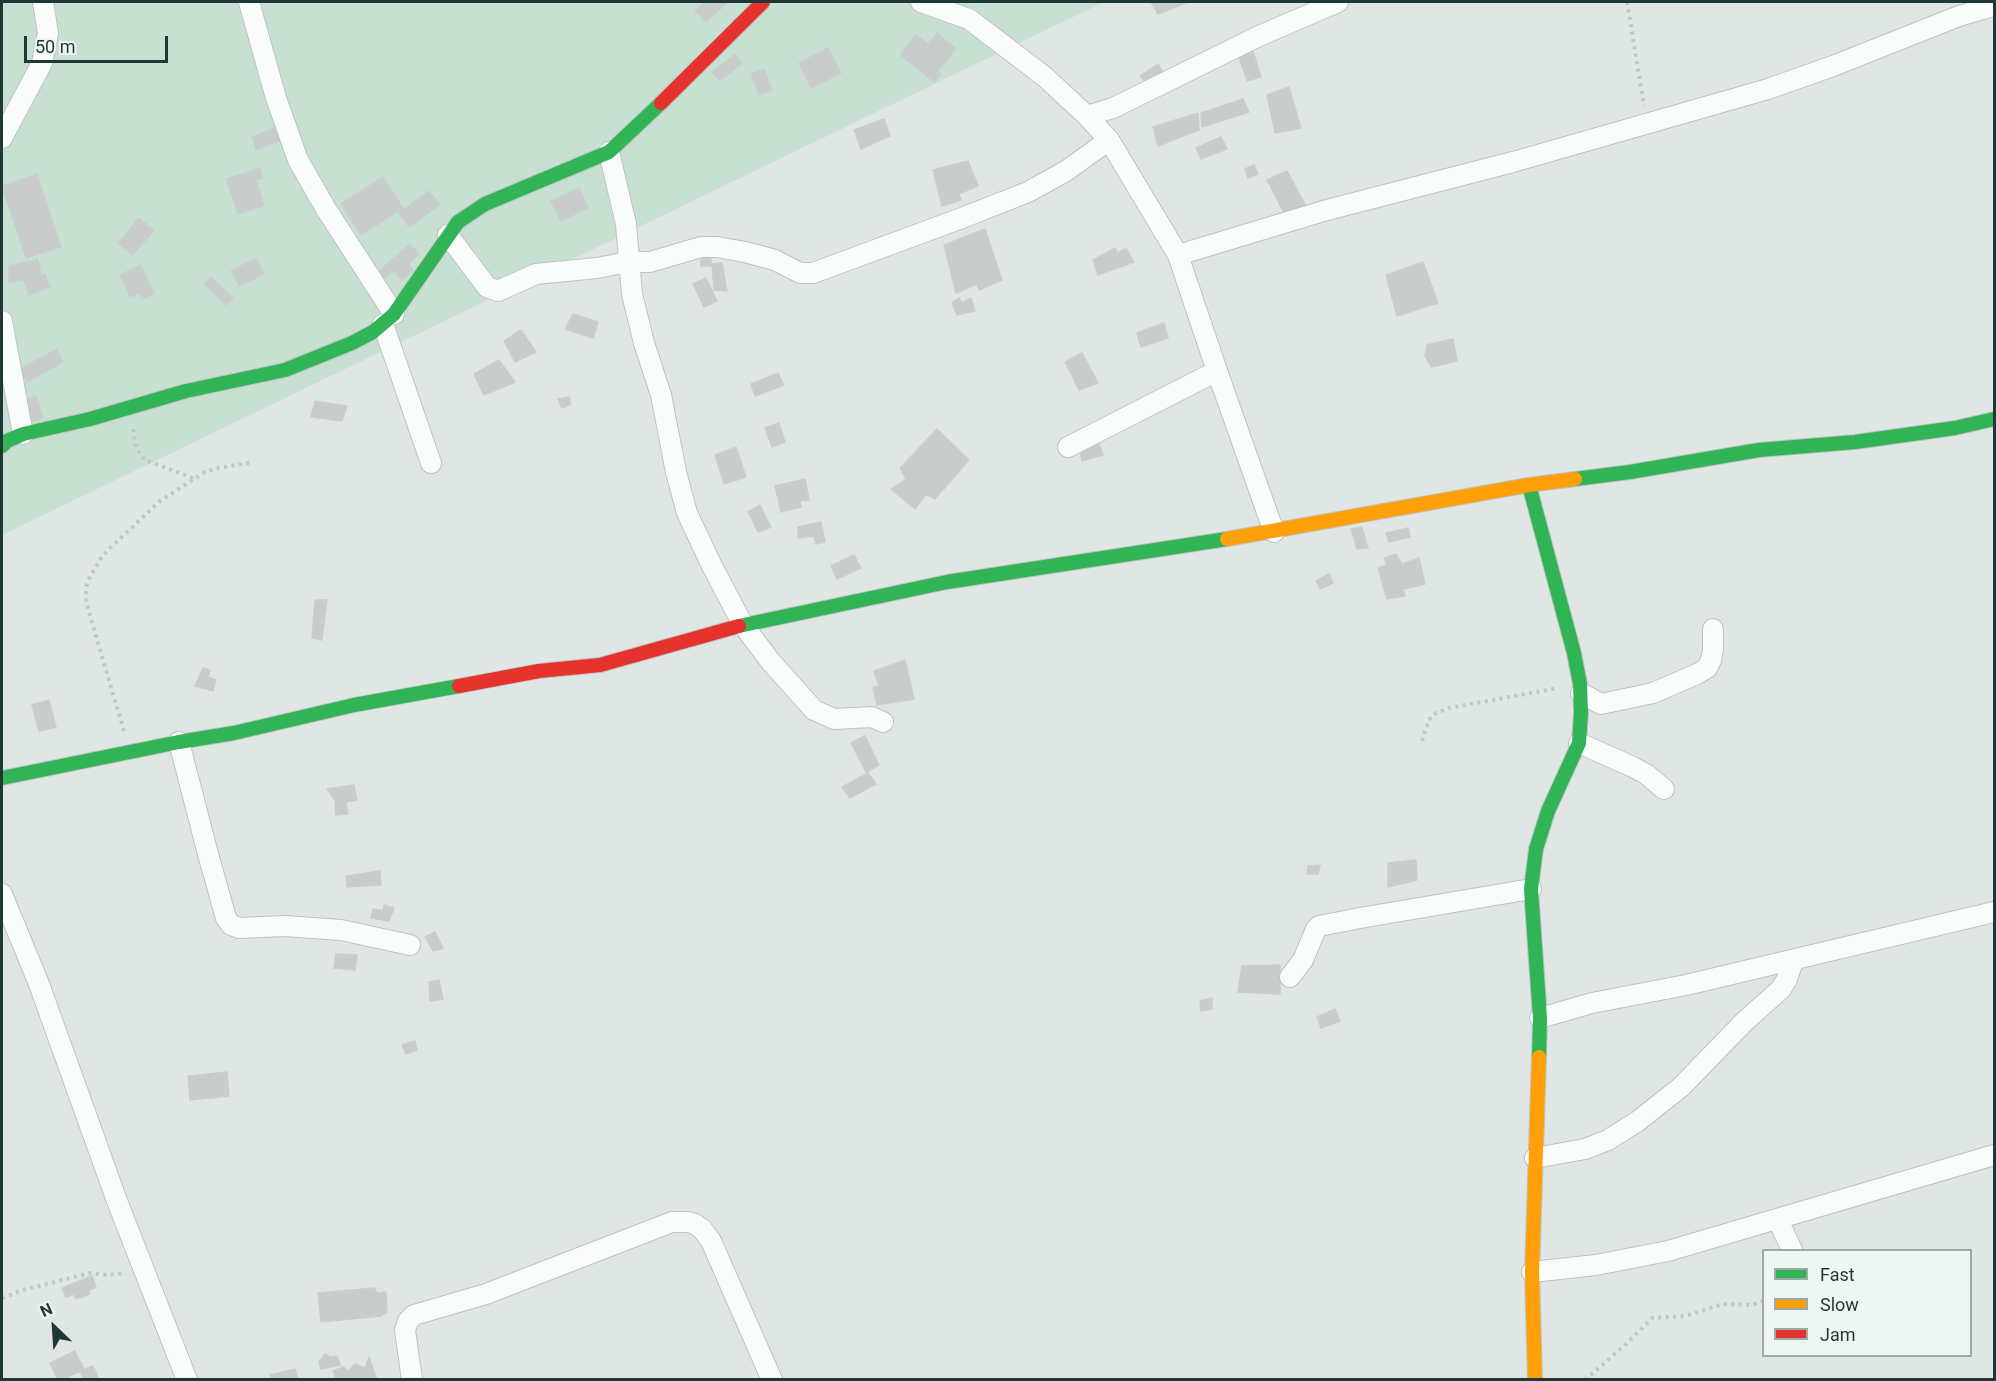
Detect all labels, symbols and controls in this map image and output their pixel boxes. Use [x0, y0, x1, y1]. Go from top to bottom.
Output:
scale bar [27, 24, 171, 62]
text: 50 m [35, 36, 75, 57]
legend [1762, 1249, 1972, 1357]
text: Fast [1820, 1264, 1855, 1285]
text: Slow [1820, 1294, 1859, 1315]
north arrow [24, 1297, 84, 1357]
text: N [37, 1299, 55, 1321]
text: Jam [1820, 1324, 1856, 1345]

